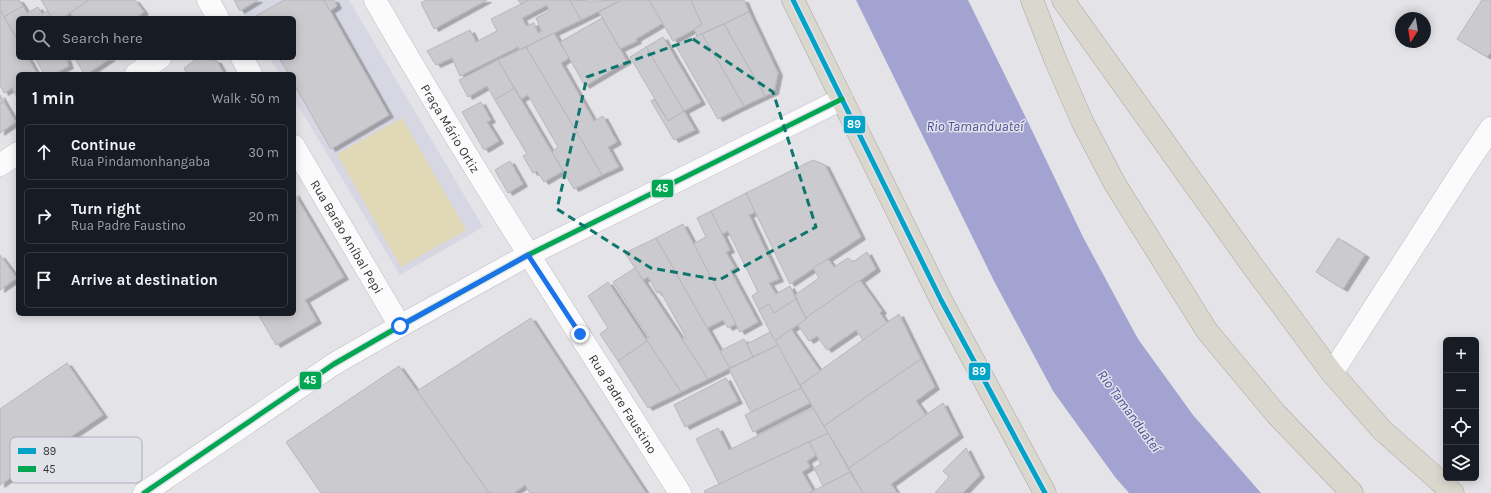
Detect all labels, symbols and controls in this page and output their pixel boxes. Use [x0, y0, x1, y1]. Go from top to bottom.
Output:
north arrow [1395, 12, 1431, 48]
search box [16, 16, 296, 60]
icon: search [30, 27, 52, 49]
text: Search here [62, 29, 143, 47]
street label: Praça Mário Ortiz [418, 81, 483, 175]
text: 1 min [32, 88, 75, 108]
text: Walk · 50 m [212, 91, 280, 106]
line badge: 89 [843, 115, 866, 134]
text: 89 [847, 118, 861, 131]
water label: Rio Tamanduateí [926, 118, 1025, 135]
text: Continue [71, 136, 136, 154]
icon: ahead [33, 141, 55, 163]
text: 30 m [248, 145, 279, 160]
text: Rua Pindamonhangaba [71, 154, 210, 169]
street label: Rua Barão Aníbal Pepi [308, 177, 387, 296]
line badge: 45 [651, 179, 674, 198]
text: 45 [656, 182, 668, 195]
text: Turn right [71, 200, 141, 218]
icon: right [33, 205, 55, 227]
text: 20 m [249, 209, 279, 224]
text: Rua Padre Faustino [71, 218, 186, 233]
icon: arrive [33, 269, 55, 291]
text: Arrive at destination [71, 271, 218, 289]
route start [391, 317, 409, 335]
route end [571, 325, 589, 343]
map controls [1443, 337, 1479, 481]
button: + [1443, 337, 1479, 373]
street label: Rua Padre Faustino [586, 351, 660, 456]
line badge: 89 [968, 362, 991, 381]
text: 89 [972, 365, 986, 378]
water label: Rio Tamanduateí [1094, 367, 1165, 456]
line badge: 45 [299, 371, 322, 390]
button: − [1443, 373, 1479, 409]
text: 45 [304, 374, 316, 387]
button: locate [1443, 409, 1479, 445]
legend [10, 437, 142, 483]
text: 89 [43, 445, 56, 458]
button: layers [1443, 445, 1479, 481]
text: 45 [43, 463, 55, 476]

